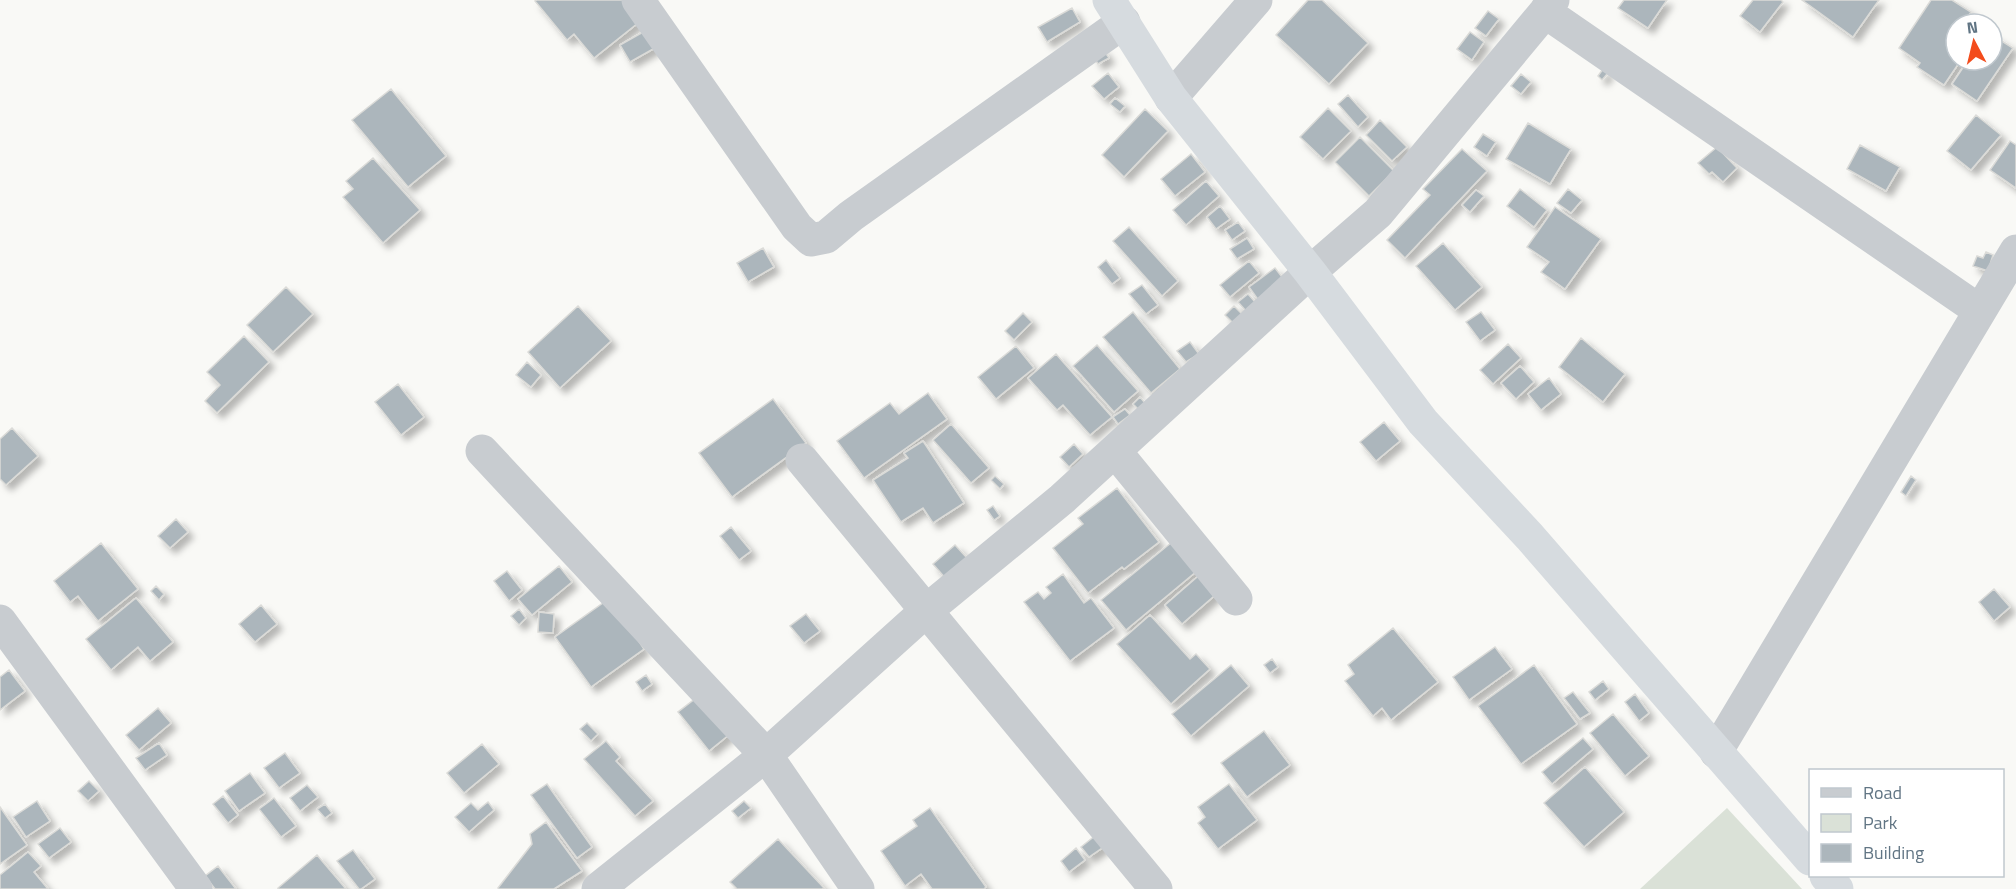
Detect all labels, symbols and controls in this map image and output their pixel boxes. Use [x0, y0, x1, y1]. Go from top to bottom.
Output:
north arrow [1944, 12, 2004, 72]
text: N [1965, 15, 1979, 40]
legend [1809, 769, 2004, 877]
text: Road [1863, 779, 1902, 806]
text: Park [1863, 809, 1898, 836]
text: Building [1863, 839, 1924, 866]

